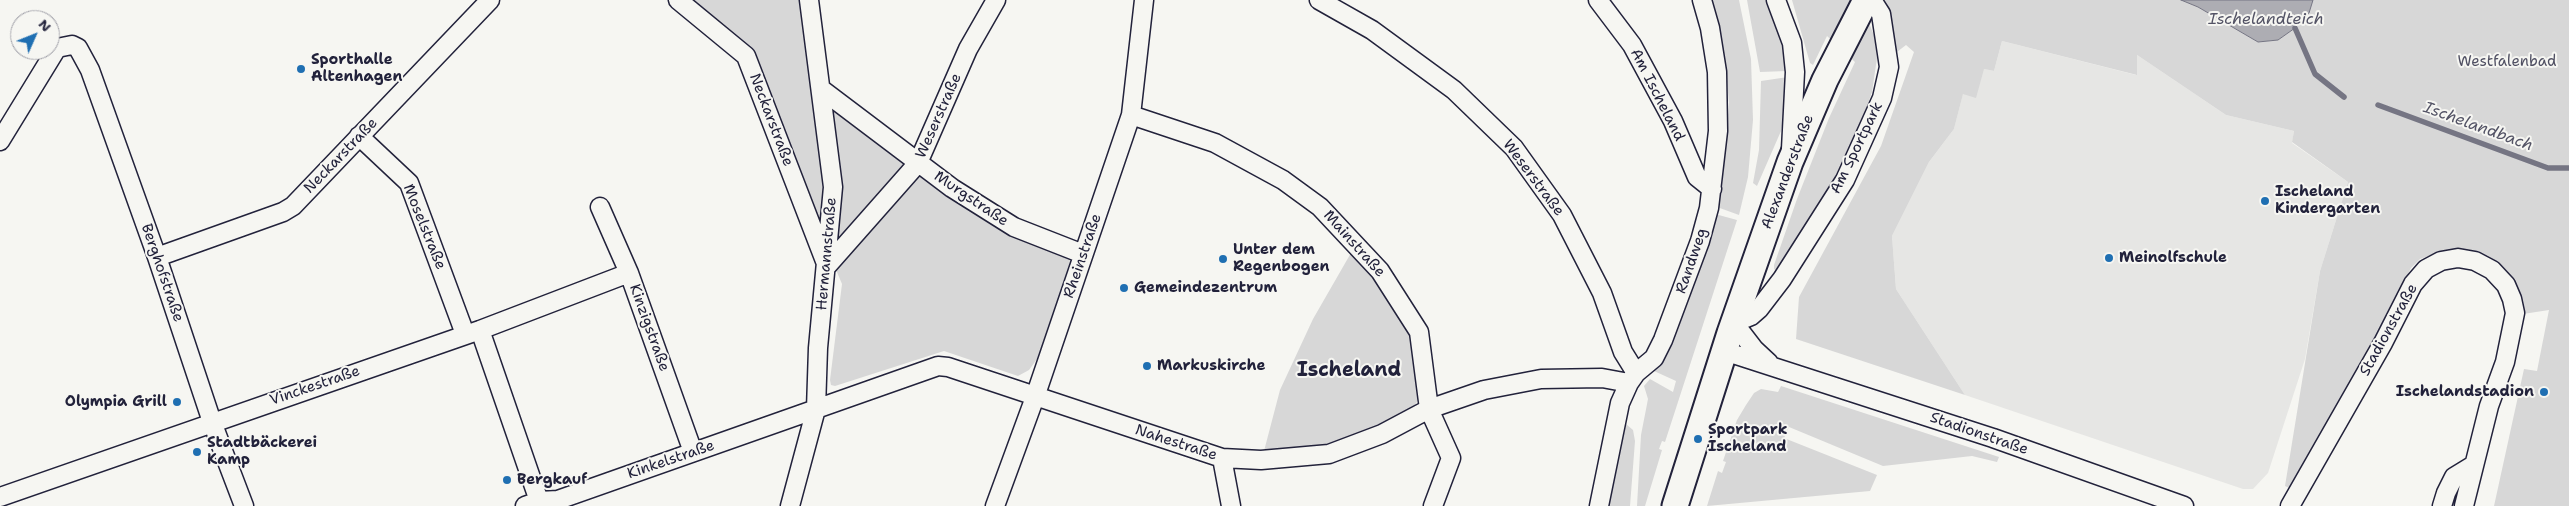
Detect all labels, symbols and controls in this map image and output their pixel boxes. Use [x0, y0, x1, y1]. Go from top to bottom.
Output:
north arrow [10, 10, 60, 60]
water label: Ischelandteich [2208, 10, 2324, 30]
text: N [35, 15, 55, 36]
street label: Am Ischeland [1626, 46, 1688, 144]
place label: Sporthalle Altenhagen [311, 51, 402, 86]
park label: Westfalenbad [2458, 53, 2556, 71]
marker: Sporthalle Altenhagen [295, 63, 307, 75]
street label: Neckarstraße [745, 71, 797, 169]
street label: Weserstraße [912, 71, 966, 161]
water label: Ischelandbach [2421, 98, 2535, 156]
street label: Am Sportpark [1827, 99, 1887, 197]
street label: Alexanderstraße [1758, 112, 1818, 232]
street label: Neckarstraße [301, 115, 381, 197]
street label: Weserstraße [1498, 136, 1568, 220]
street label: Murgstraße [930, 168, 1012, 230]
street label: Moselstraße [399, 182, 449, 272]
place label: Ischeland Kindergarten [2275, 183, 2380, 218]
marker: Ischeland Kindergarten [2259, 195, 2271, 207]
street label: Hermannstraße [813, 197, 841, 311]
street label: Mainstraße [1319, 207, 1389, 281]
street label: Rheinstraße [1060, 211, 1106, 301]
street label: Berghofstraße [137, 221, 187, 325]
street label: Randweg [1672, 226, 1712, 296]
place label: Unter dem Regenbogen [1233, 241, 1330, 276]
place label: Meinolfschule [2119, 249, 2227, 267]
marker: Meinolfschule [2103, 252, 2115, 264]
marker: Unter dem Regenbogen [1217, 253, 1229, 265]
place label: Gemeindezentrum [1134, 279, 1277, 297]
street label: Stadionstraße [2356, 281, 2422, 379]
street label: Kinzigstraße [625, 282, 673, 374]
marker: Gemeindezentrum [1118, 282, 1130, 294]
place label: Markuskirche [1157, 357, 1265, 375]
district label: Ischeland [1297, 359, 1401, 383]
marker: Markuskirche [1141, 360, 1153, 372]
street label: Vinckestraße [268, 362, 362, 410]
place label: Ischelandstadion [2396, 383, 2534, 401]
marker: Ischelandstadion [2538, 386, 2550, 398]
place label: Olympia Grill [65, 393, 167, 411]
marker: Olympia Grill [171, 396, 183, 408]
street label: Stadionstraße [1928, 409, 2030, 459]
street label: Nahestraße [1133, 421, 1219, 465]
place label: Sportpark Ischeland [1708, 421, 1787, 456]
marker: Sportpark Ischeland [1692, 433, 1704, 445]
place label: Stadtbäckerei Kamp [207, 434, 317, 469]
street label: Kinkelstraße [625, 437, 717, 483]
marker: Stadtbäckerei Kamp [191, 446, 203, 458]
place label: Bergkauf [517, 471, 587, 489]
marker: Bergkauf [501, 474, 513, 486]

